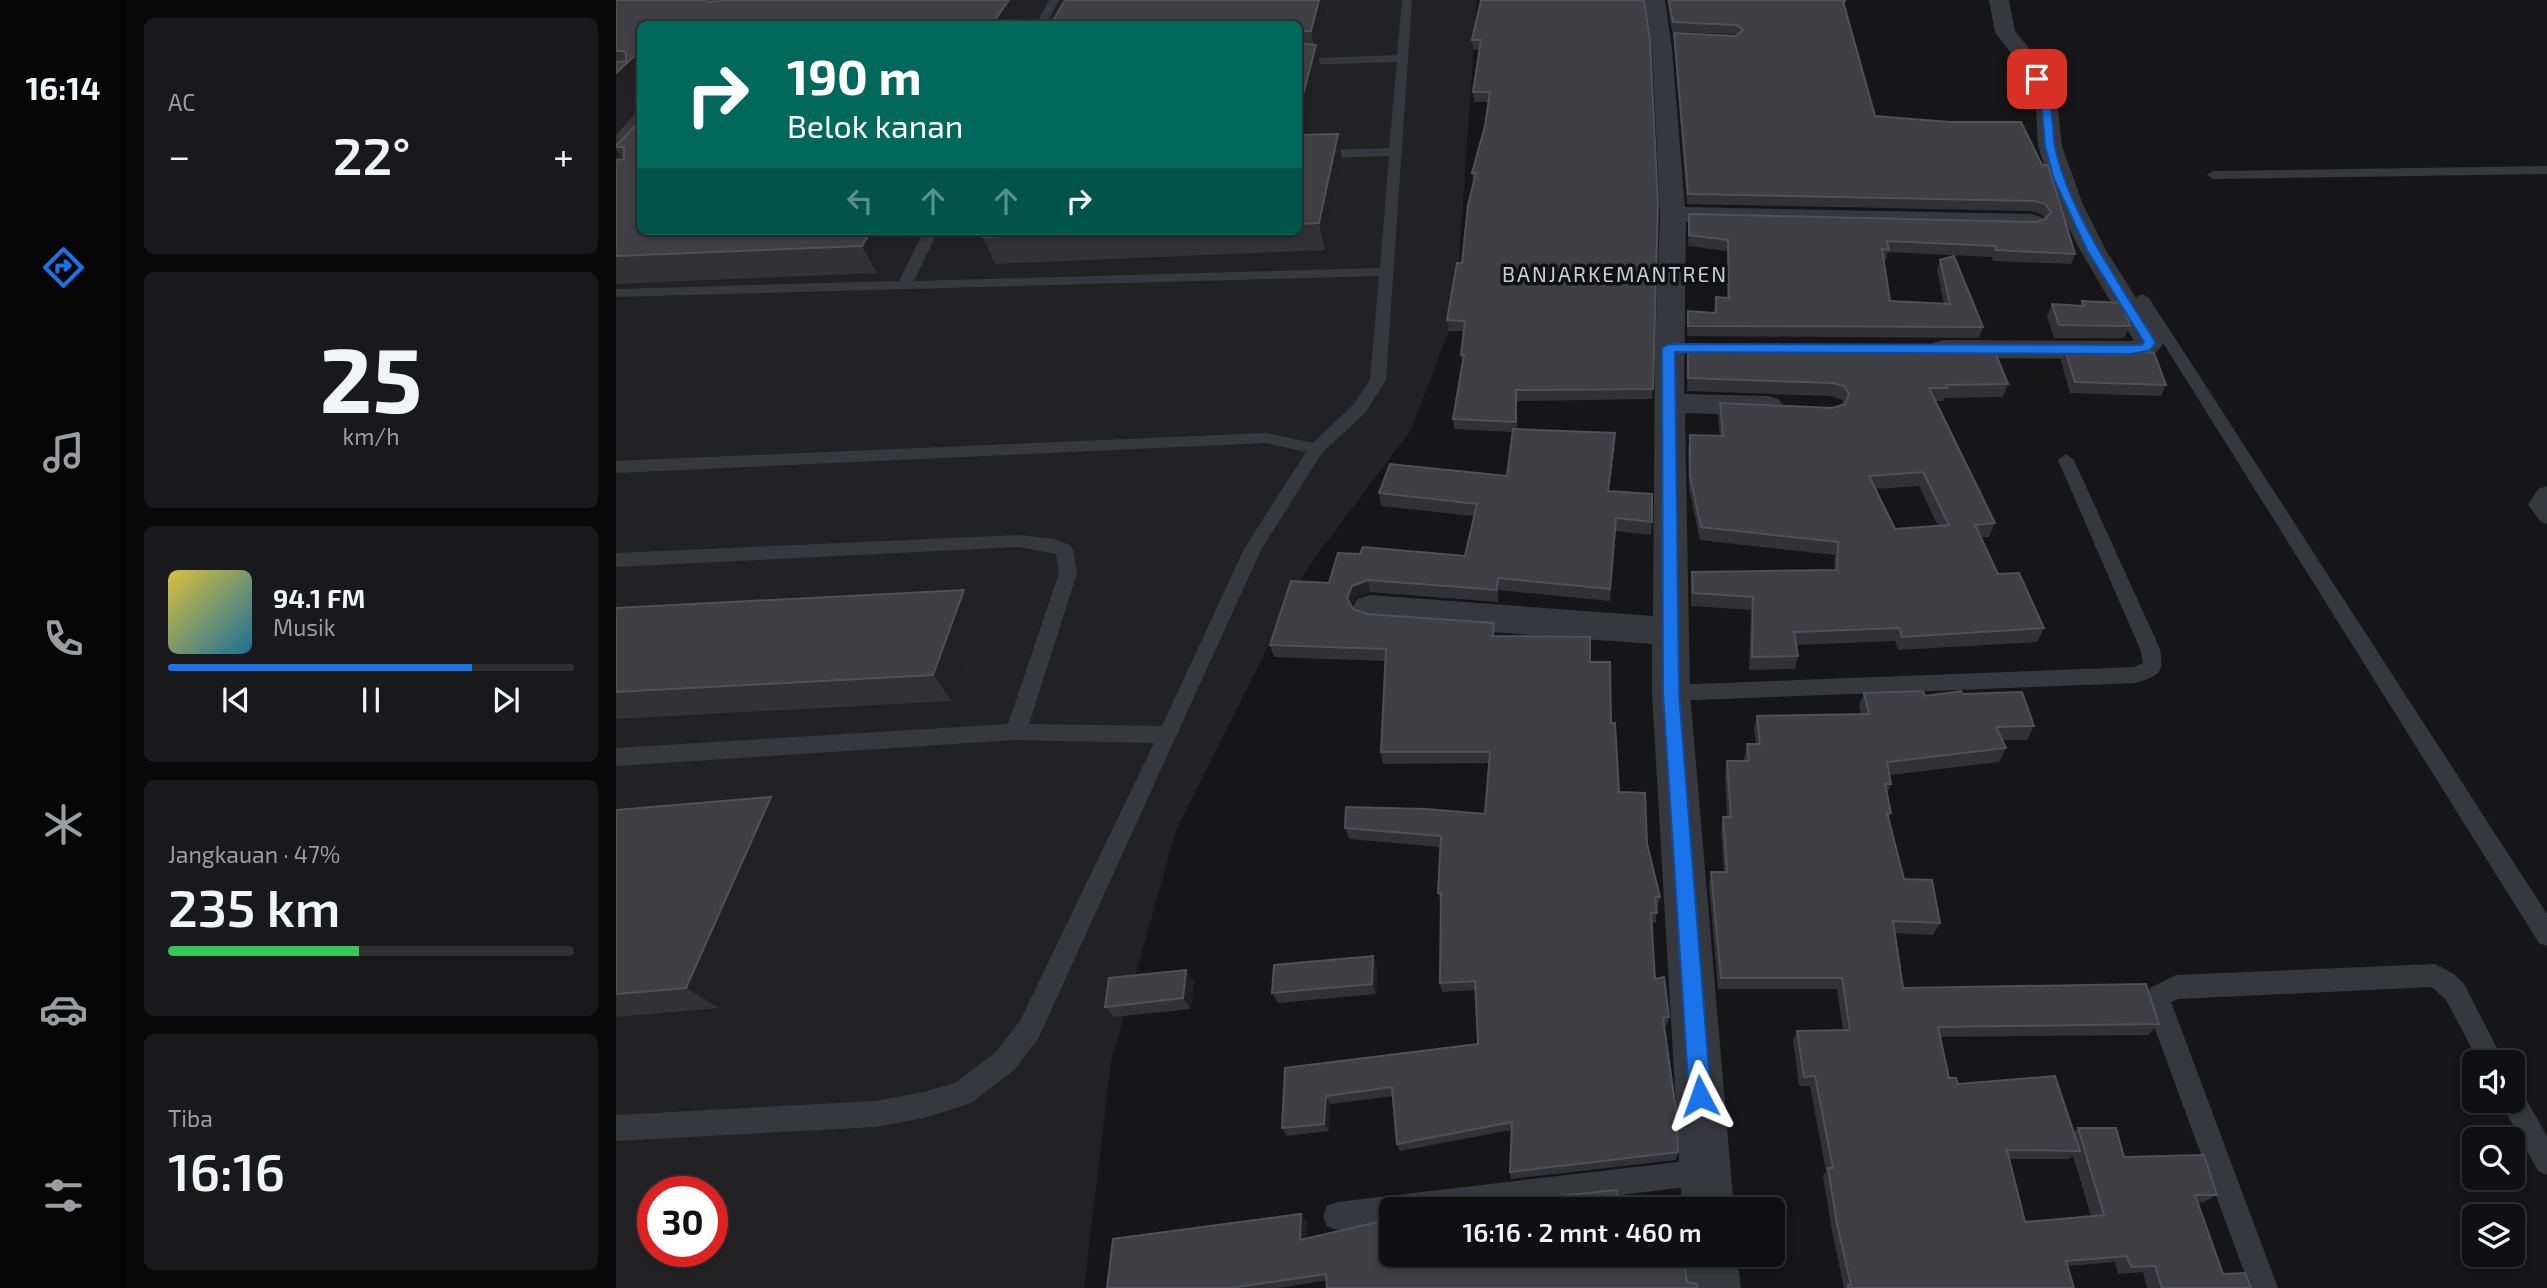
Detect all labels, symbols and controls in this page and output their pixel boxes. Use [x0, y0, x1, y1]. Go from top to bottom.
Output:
text: 190 m [787, 46, 922, 105]
icon: right [672, 49, 763, 140]
pin [2007, 49, 2067, 109]
icon: arrive [2018, 60, 2056, 98]
text: 16:14 [25, 68, 101, 106]
text: AC [168, 88, 195, 116]
text: Belok kanan [787, 106, 963, 144]
text: 22° [333, 123, 411, 185]
text: − [168, 132, 190, 178]
text: + [553, 132, 574, 178]
icon: left [841, 182, 879, 220]
icon: ahead [914, 182, 952, 220]
icon: ahead [987, 182, 1025, 220]
icon: right [1060, 182, 1098, 220]
icon: directions [39, 243, 88, 292]
district label: BANJARKEMANTREN [1502, 261, 1728, 286]
text: 25 [319, 322, 423, 431]
text: km/h [342, 422, 400, 450]
icon: music [39, 428, 88, 477]
text: 94.1 FM [273, 582, 365, 613]
text: Musik [273, 613, 335, 641]
icon: phone [39, 614, 88, 663]
icon: previous [217, 681, 255, 719]
icon: pause [352, 681, 390, 719]
icon: next [487, 681, 525, 719]
icon: climate [39, 800, 88, 849]
text: Jangkauan · 47% [168, 840, 340, 868]
text: 235 km [168, 875, 340, 937]
icon: car [39, 985, 88, 1034]
map controls [2462, 1050, 2525, 1267]
button: sound [2462, 1050, 2525, 1113]
position arrow [1663, 1059, 1737, 1133]
text: Tiba [168, 1104, 213, 1132]
button: search [2462, 1127, 2525, 1190]
text: 16:16 [168, 1139, 285, 1201]
icon: filters [39, 1171, 88, 1220]
speed limit sign: 30 [637, 1176, 728, 1267]
button: layers [2462, 1204, 2525, 1267]
text: 16:16 · 2 mnt · 460 m [1462, 1216, 1702, 1247]

